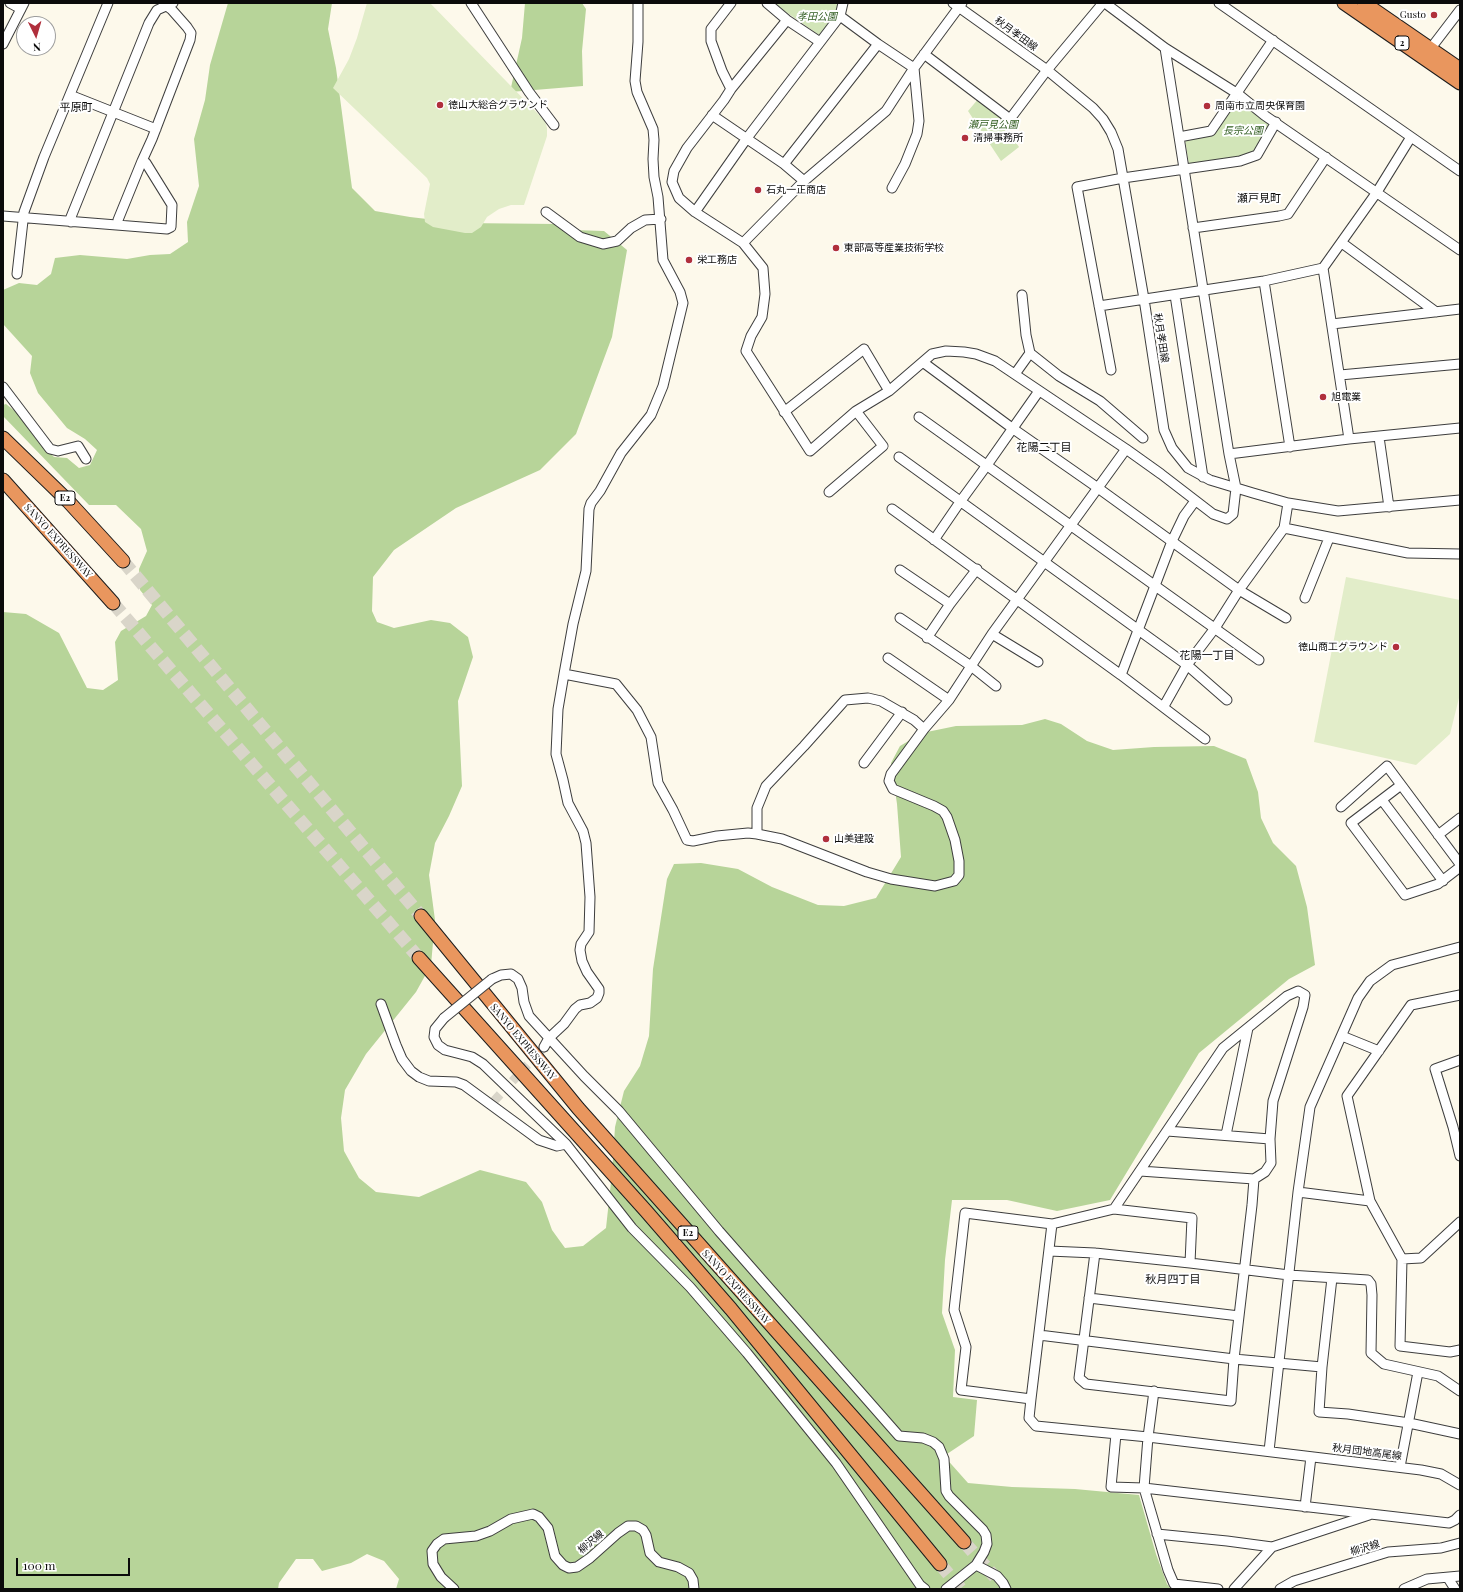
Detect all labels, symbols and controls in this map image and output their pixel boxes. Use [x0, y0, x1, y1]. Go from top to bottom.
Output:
place label: Gusto [1400, 9, 1426, 21]
marker: Gusto [1429, 10, 1439, 20]
park label: 孝田公園 [797, 11, 837, 23]
street label: 秋月孝田線 [992, 14, 1040, 54]
north arrow [16, 16, 56, 56]
road number: 2 [1395, 36, 1409, 50]
text: N [32, 40, 42, 55]
place label: 徳山大総合グラウンド [448, 99, 548, 111]
marker: 徳山大総合グラウンド [435, 100, 445, 110]
place label: 周南市立周央保育園 [1215, 100, 1305, 112]
district label: 平原町 [60, 101, 92, 115]
marker: 周南市立周央保育園 [1202, 101, 1212, 111]
park label: 瀬戸見公園 [968, 119, 1018, 131]
park label: 長宗公園 [1223, 125, 1263, 137]
place label: 清掃事務所 [973, 132, 1023, 144]
marker: 清掃事務所 [960, 133, 970, 143]
place label: 石丸一正商店 [766, 184, 826, 196]
marker: 石丸一正商店 [753, 185, 763, 195]
district label: 瀬戸見町 [1237, 192, 1281, 206]
place label: 東部高等産業技術学校 [844, 242, 944, 254]
marker: 東部高等産業技術学校 [831, 243, 841, 253]
place label: 栄工務店 [697, 254, 737, 266]
marker: 栄工務店 [684, 255, 694, 265]
street label: 秋月孝田線 [1151, 312, 1171, 364]
place label: 旭電業 [1331, 391, 1361, 403]
marker: 旭電業 [1318, 392, 1328, 402]
district label: 花陽二丁目 [1017, 441, 1071, 455]
road number: E2 [55, 491, 75, 505]
street label: SANYO EXPRESSWAY [21, 501, 95, 581]
place label: 徳山商工グラウンド [1298, 641, 1388, 653]
marker: 徳山商工グラウンド [1391, 642, 1401, 652]
district label: 花陽一丁目 [1180, 649, 1234, 663]
place label: 山美建設 [834, 833, 874, 845]
marker: 山美建設 [821, 834, 831, 844]
street label: SANYO EXPRESSWAY [488, 1001, 558, 1083]
road number: E2 [678, 1226, 698, 1240]
street label: SANYO EXPRESSWAY [699, 1247, 773, 1327]
district label: 秋月四丁目 [1146, 1273, 1200, 1287]
street label: 秋月団地高尾線 [1332, 1442, 1402, 1462]
street label: 柳沢線 [576, 1528, 606, 1556]
street label: 柳沢線 [1349, 1538, 1381, 1558]
scale bar [18, 1550, 132, 1576]
text: 100 m [23, 1557, 55, 1573]

